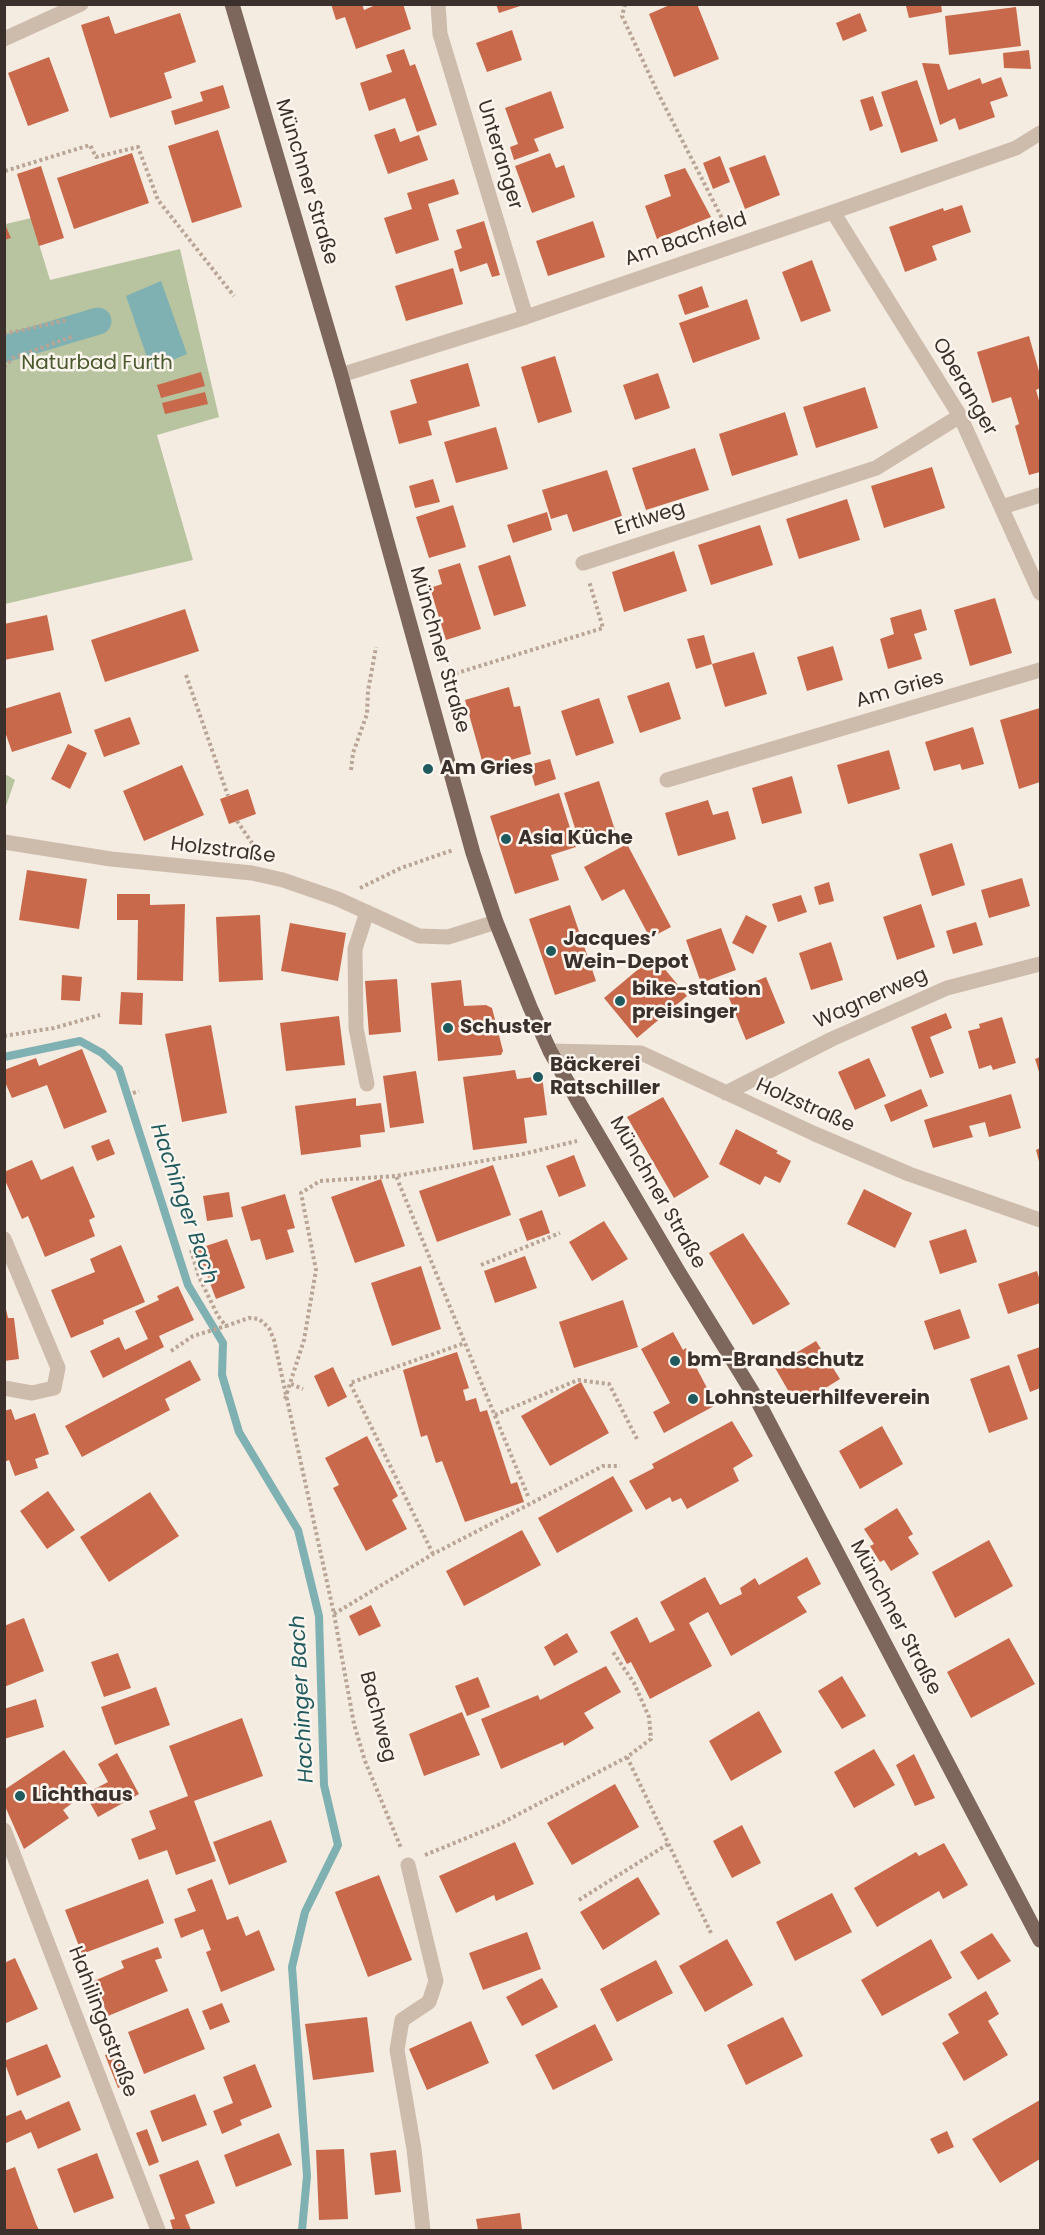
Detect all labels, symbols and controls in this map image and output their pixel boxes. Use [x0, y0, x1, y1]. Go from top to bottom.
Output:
street label: Münchner Straße [269, 96, 343, 268]
street label: Unteranger [471, 97, 527, 213]
street label: Am Bachfeld [622, 208, 750, 272]
street label: Oberanger [926, 334, 1002, 440]
park label: Naturbad Furth [21, 352, 173, 376]
street label: Ertlweg [612, 496, 688, 542]
street label: Münchner Straße [404, 564, 474, 736]
street label: Am Gries [853, 666, 947, 714]
place label: Am Gries [440, 757, 533, 781]
marker: Am Gries [421, 762, 435, 776]
place label: Asia Küche [518, 827, 633, 851]
marker: Asia Küche [499, 832, 513, 846]
street label: Holzstraße [169, 833, 277, 869]
place label: Jacques’ Wein-Depot [563, 928, 689, 975]
marker: Jacques’ Wein-Depot [544, 944, 558, 958]
street label: Wagnerweg [811, 963, 931, 1035]
place label: bike-station preisinger [632, 978, 761, 1025]
marker: bike-station preisinger [613, 994, 627, 1008]
place label: Schuster [460, 1016, 552, 1040]
marker: Schuster [441, 1021, 455, 1035]
place label: Bäckerei Ratschiller [550, 1054, 660, 1101]
marker: Bäckerei Ratschiller [531, 1070, 545, 1084]
street label: Holzstraße [752, 1074, 858, 1138]
street label: Münchner Straße [604, 1113, 710, 1273]
water label: Hachinger Bach [144, 1120, 222, 1288]
place label: bm-Brandschutz [687, 1349, 864, 1373]
marker: bm-Brandschutz [668, 1354, 682, 1368]
place label: Lohnsteuerhilfeverein [705, 1387, 930, 1411]
marker: Lohnsteuerhilfeverein [686, 1392, 700, 1406]
street label: Münchner Straße [844, 1537, 946, 1699]
water label: Hachinger Bach [286, 1614, 320, 1784]
street label: Bachweg [353, 1669, 401, 1765]
place label: Lichthaus [32, 1784, 133, 1808]
marker: Lichthaus [13, 1789, 27, 1803]
street label: Hahilingastraße [62, 1943, 142, 2101]

